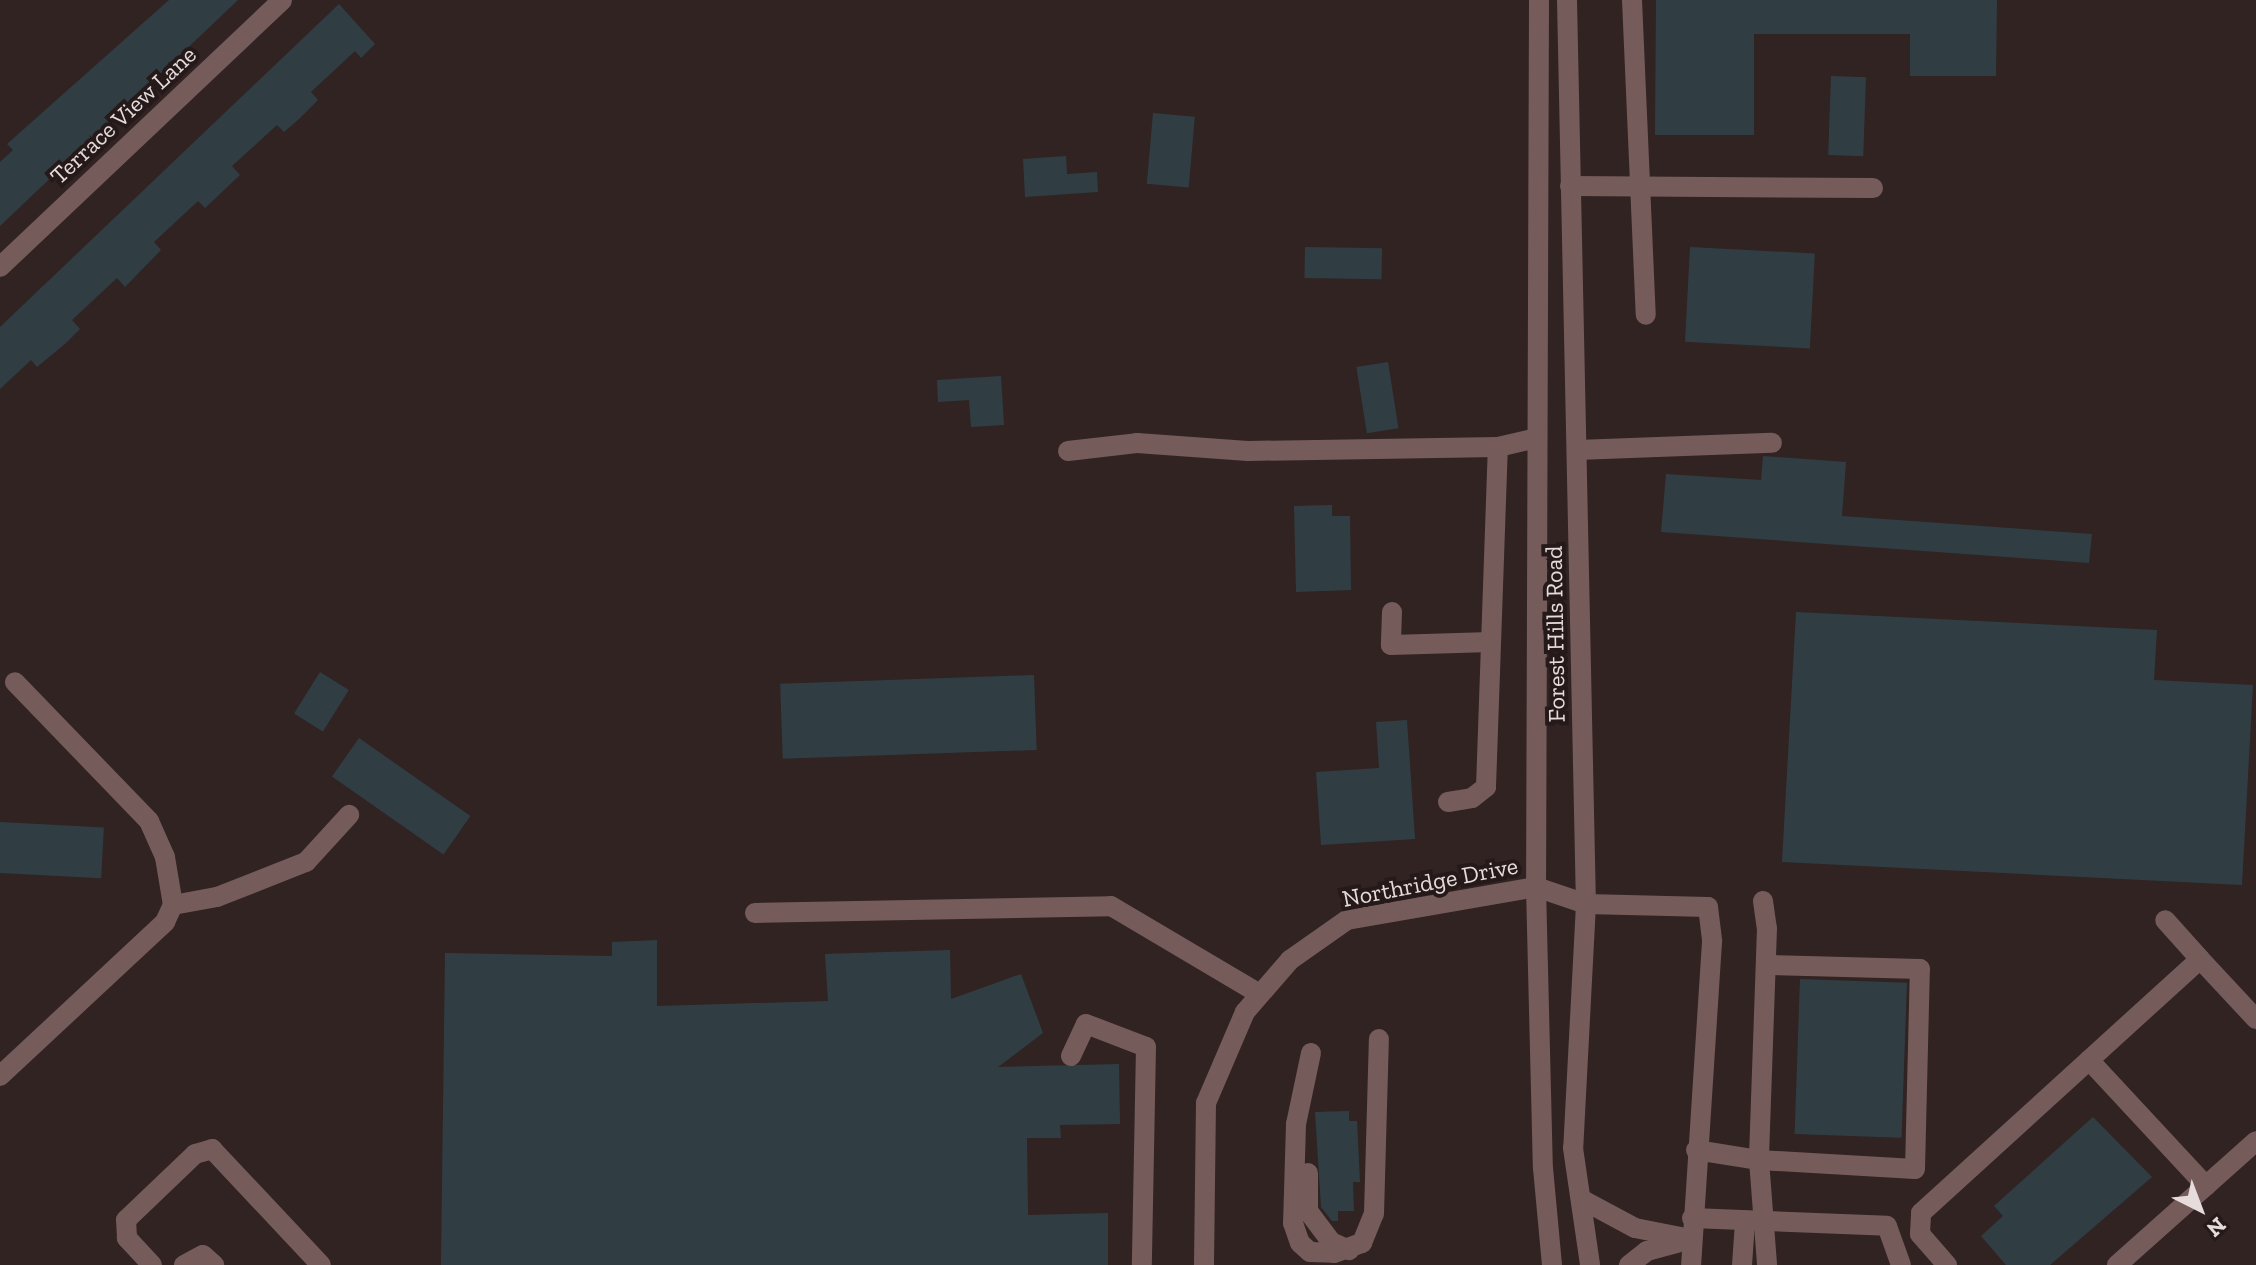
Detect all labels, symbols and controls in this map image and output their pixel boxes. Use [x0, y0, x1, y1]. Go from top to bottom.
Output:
street label: Terrace View Lane [43, 39, 203, 191]
street label: Forest Hills Road [1539, 545, 1571, 723]
street label: Northridge Drive [1340, 851, 1520, 913]
north arrow [2160, 1169, 2240, 1249]
text: N [2201, 1212, 2232, 1243]

